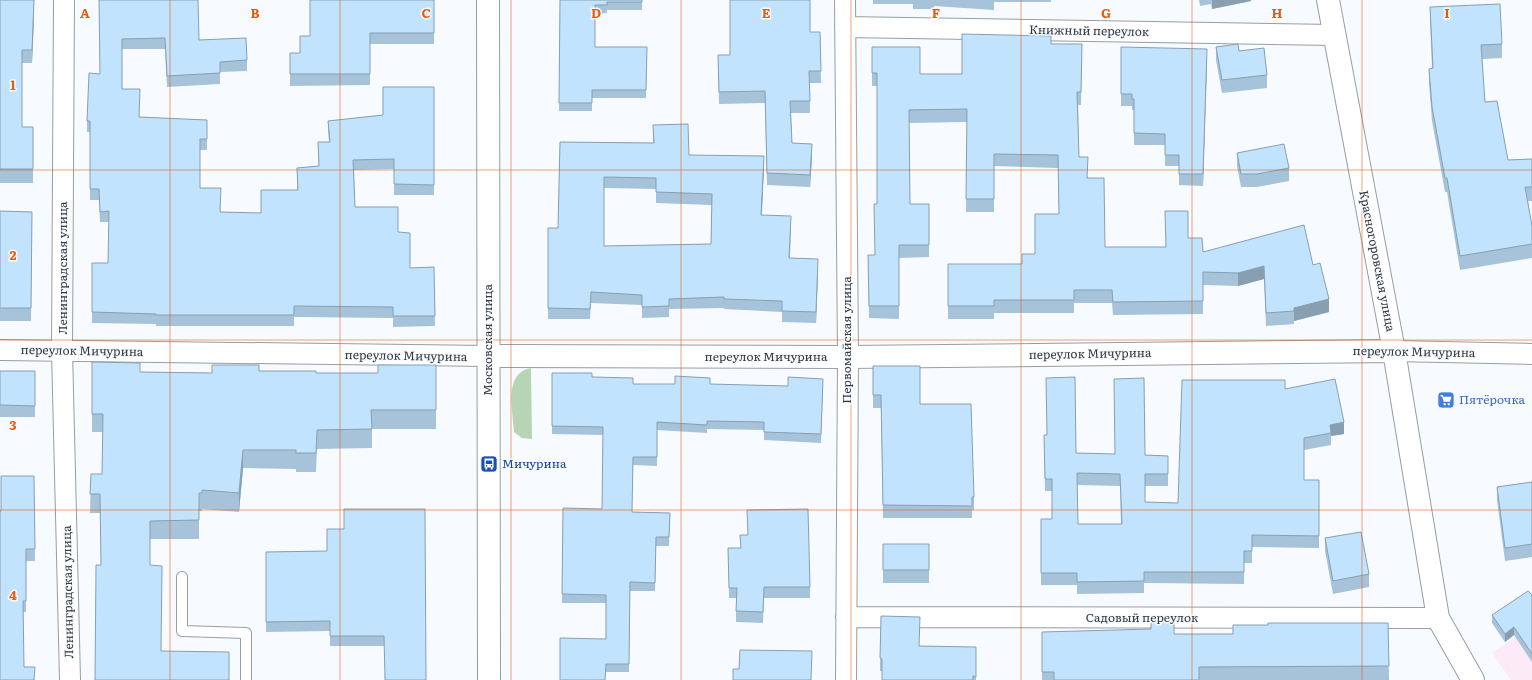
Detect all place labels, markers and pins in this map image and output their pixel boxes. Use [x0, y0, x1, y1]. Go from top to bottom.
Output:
supermarket icon: Пятёрочка [1436, 390, 1456, 410]
place label: Пятёрочка [1459, 390, 1526, 408]
bus stop icon: Мичурина [479, 454, 499, 474]
place label: Мичурина [502, 454, 567, 472]

